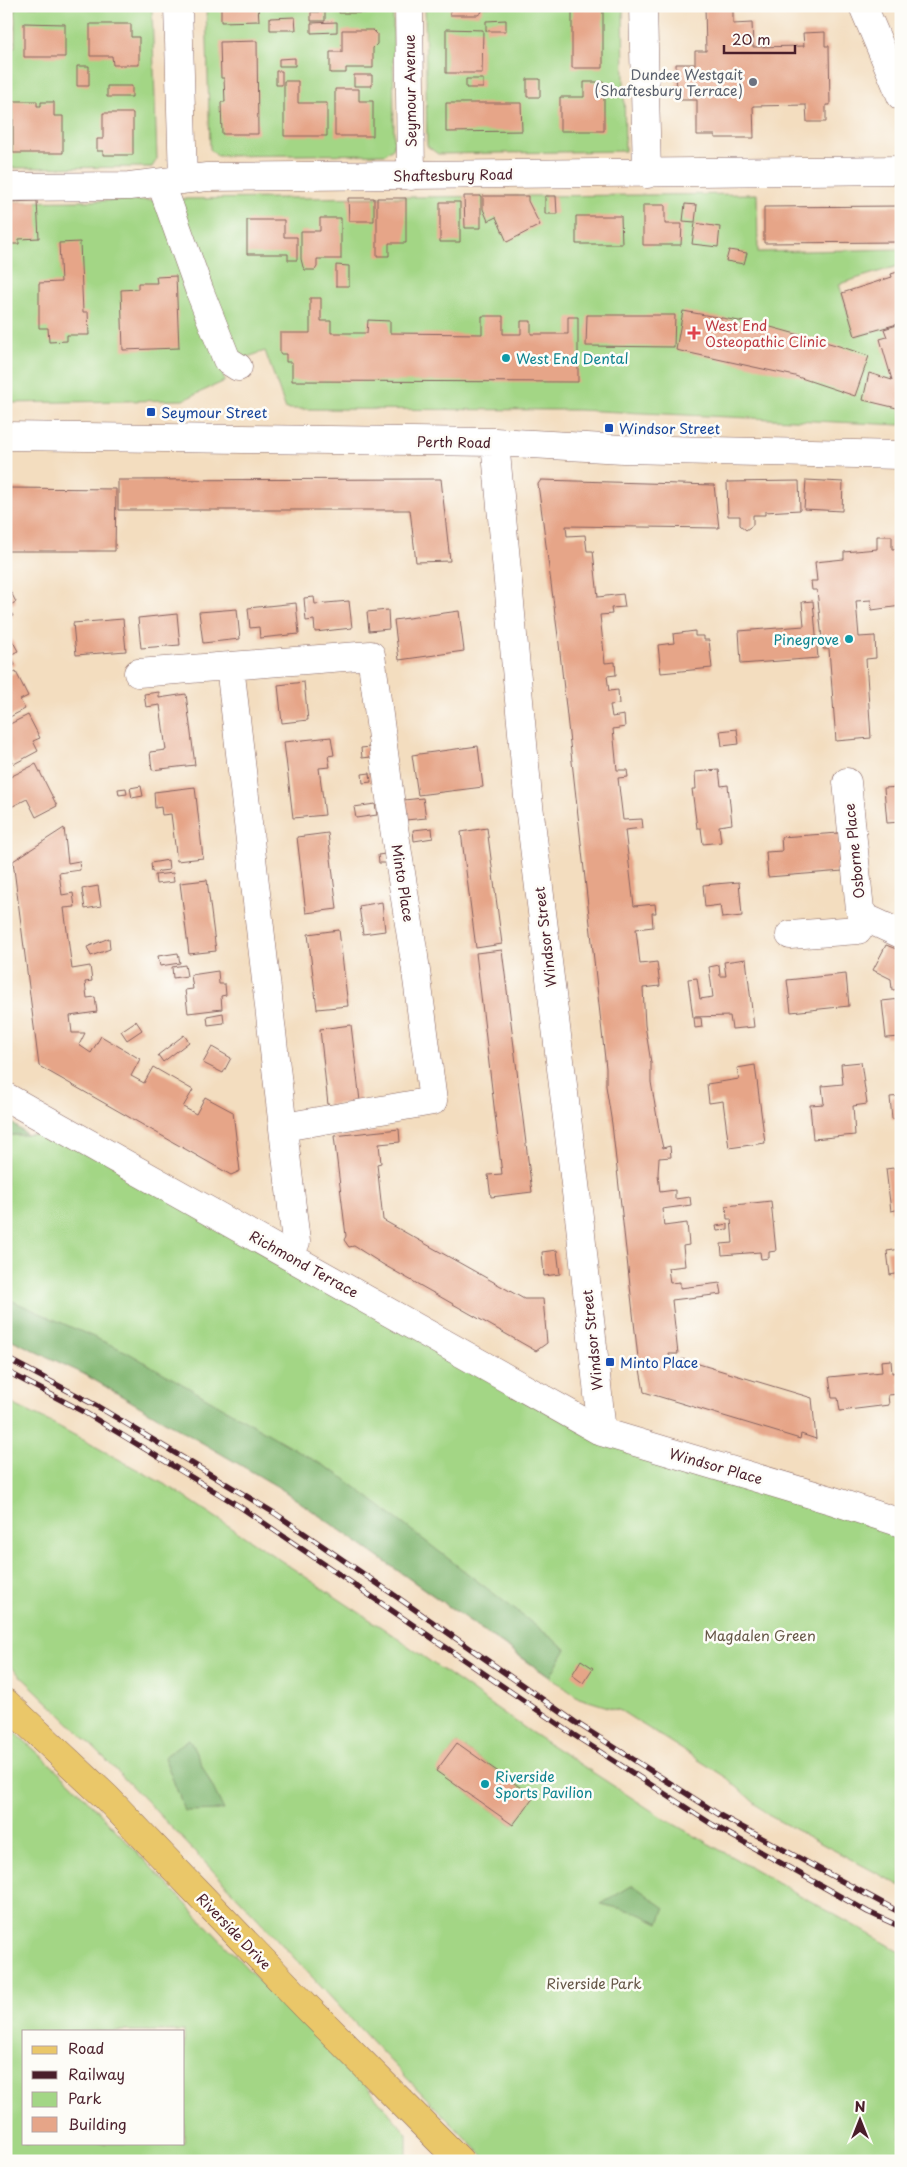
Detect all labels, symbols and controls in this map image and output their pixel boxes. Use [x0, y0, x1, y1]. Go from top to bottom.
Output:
scale bar [724, 22, 796, 54]
text: 20 m [732, 27, 771, 50]
street label: Seymour Avenue [399, 34, 421, 148]
place label: Dundee Westgait (Shaftesbury Terrace) [594, 64, 743, 101]
marker: Dundee Westgait (Shaftesbury Terrace) [747, 76, 759, 88]
street label: Shaftesbury Road [393, 163, 513, 187]
place label: West End Osteopathic Clinic [705, 315, 826, 352]
marker: West End Osteopathic Clinic [687, 326, 701, 340]
place label: West End Dental [516, 348, 628, 369]
marker: West End Dental [500, 352, 512, 364]
place label: Seymour Street [161, 402, 268, 423]
marker: Seymour Street [145, 406, 157, 418]
place label: Windsor Street [619, 418, 720, 439]
marker: Windsor Street [603, 422, 615, 434]
street label: Perth Road [417, 431, 491, 453]
place label: Pinegrove [774, 629, 839, 650]
marker: Pinegrove [843, 633, 855, 645]
street label: Osborne Place [839, 802, 869, 900]
street label: Minto Place [387, 843, 419, 923]
street label: Windsor Street [528, 886, 562, 988]
street label: Richmond Terrace [246, 1225, 362, 1303]
street label: Windsor Street [576, 1289, 608, 1391]
place label: Minto Place [620, 1352, 698, 1373]
marker: Minto Place [604, 1356, 616, 1368]
street label: Windsor Place [667, 1443, 765, 1489]
park label: Magdalen Green [704, 1625, 816, 1646]
place label: Riverside Sports Pavilion [495, 1766, 593, 1803]
marker: Riverside Sports Pavilion [479, 1778, 491, 1790]
street label: Riverside Drive [192, 1888, 276, 1974]
park label: Riverside Park [546, 1973, 642, 1994]
legend [22, 2030, 185, 2144]
text: Road [68, 2036, 104, 2059]
text: Railway [68, 2062, 125, 2085]
text: Park [68, 2086, 102, 2109]
north arrow [834, 2094, 884, 2144]
text: N [854, 2096, 866, 2117]
text: Building [68, 2112, 127, 2135]

